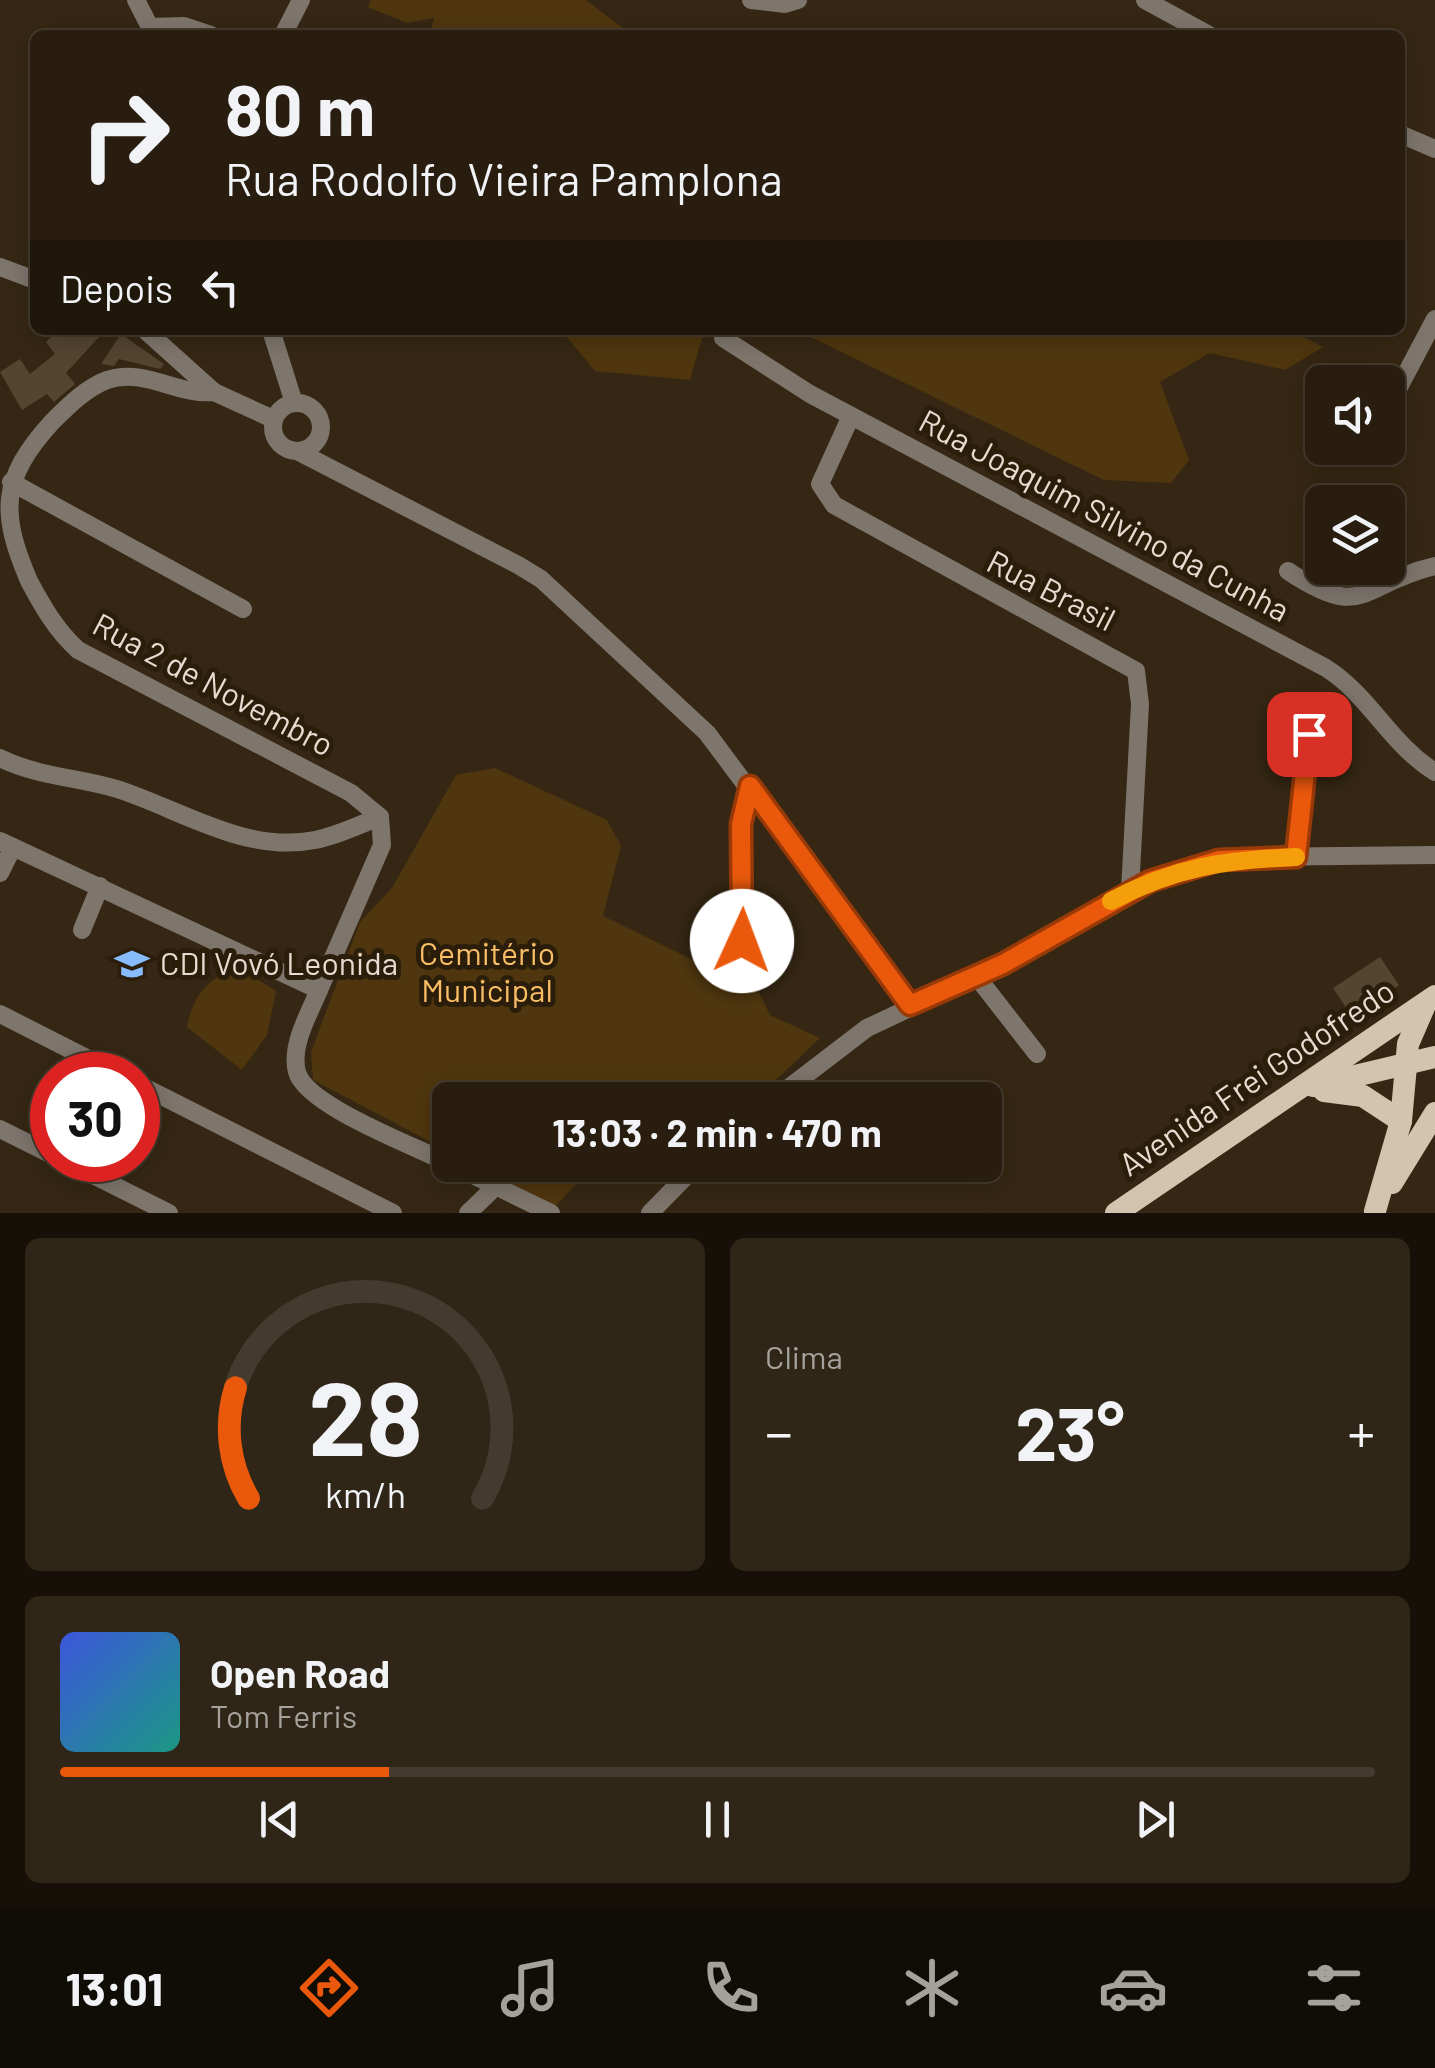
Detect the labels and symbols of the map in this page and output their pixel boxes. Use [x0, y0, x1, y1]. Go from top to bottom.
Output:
street label: Rua Joaquim Silvino da Cunha [913, 400, 1296, 628]
street label: Rua Brasil [982, 541, 1122, 638]
street label: Rua 2 de Novembro [87, 604, 341, 763]
pin [1267, 692, 1352, 777]
position arrow [690, 889, 794, 993]
park label: Cemitério Municipal [419, 933, 555, 1008]
place label: CDI Vovó Leonida [160, 943, 398, 981]
school or university icon: CDI Vovó Leonida [113, 945, 151, 983]
street label: Avenida Frei Godofredo [1111, 970, 1401, 1183]
speed limit sign: 30 [30, 1052, 160, 1182]

